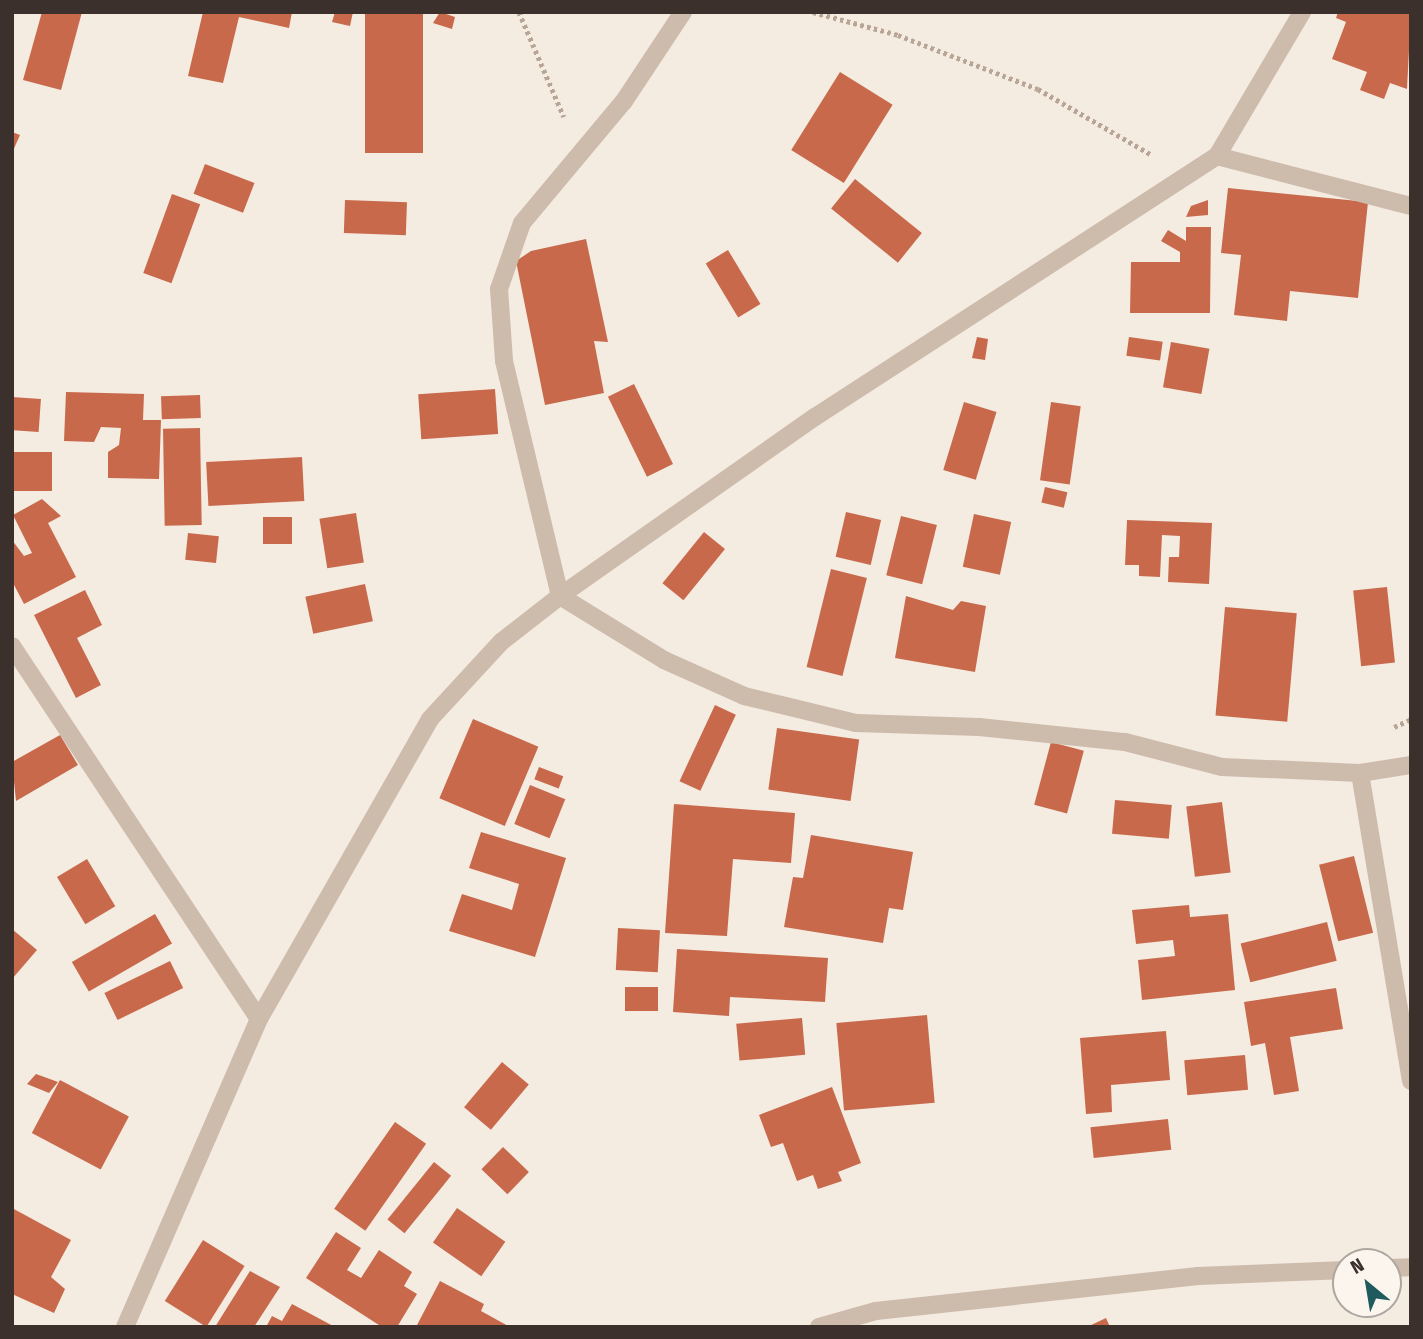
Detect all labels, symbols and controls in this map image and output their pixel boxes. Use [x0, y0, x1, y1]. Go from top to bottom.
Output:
north arrow [1332, 1248, 1402, 1318]
text: N [1347, 1253, 1368, 1279]

